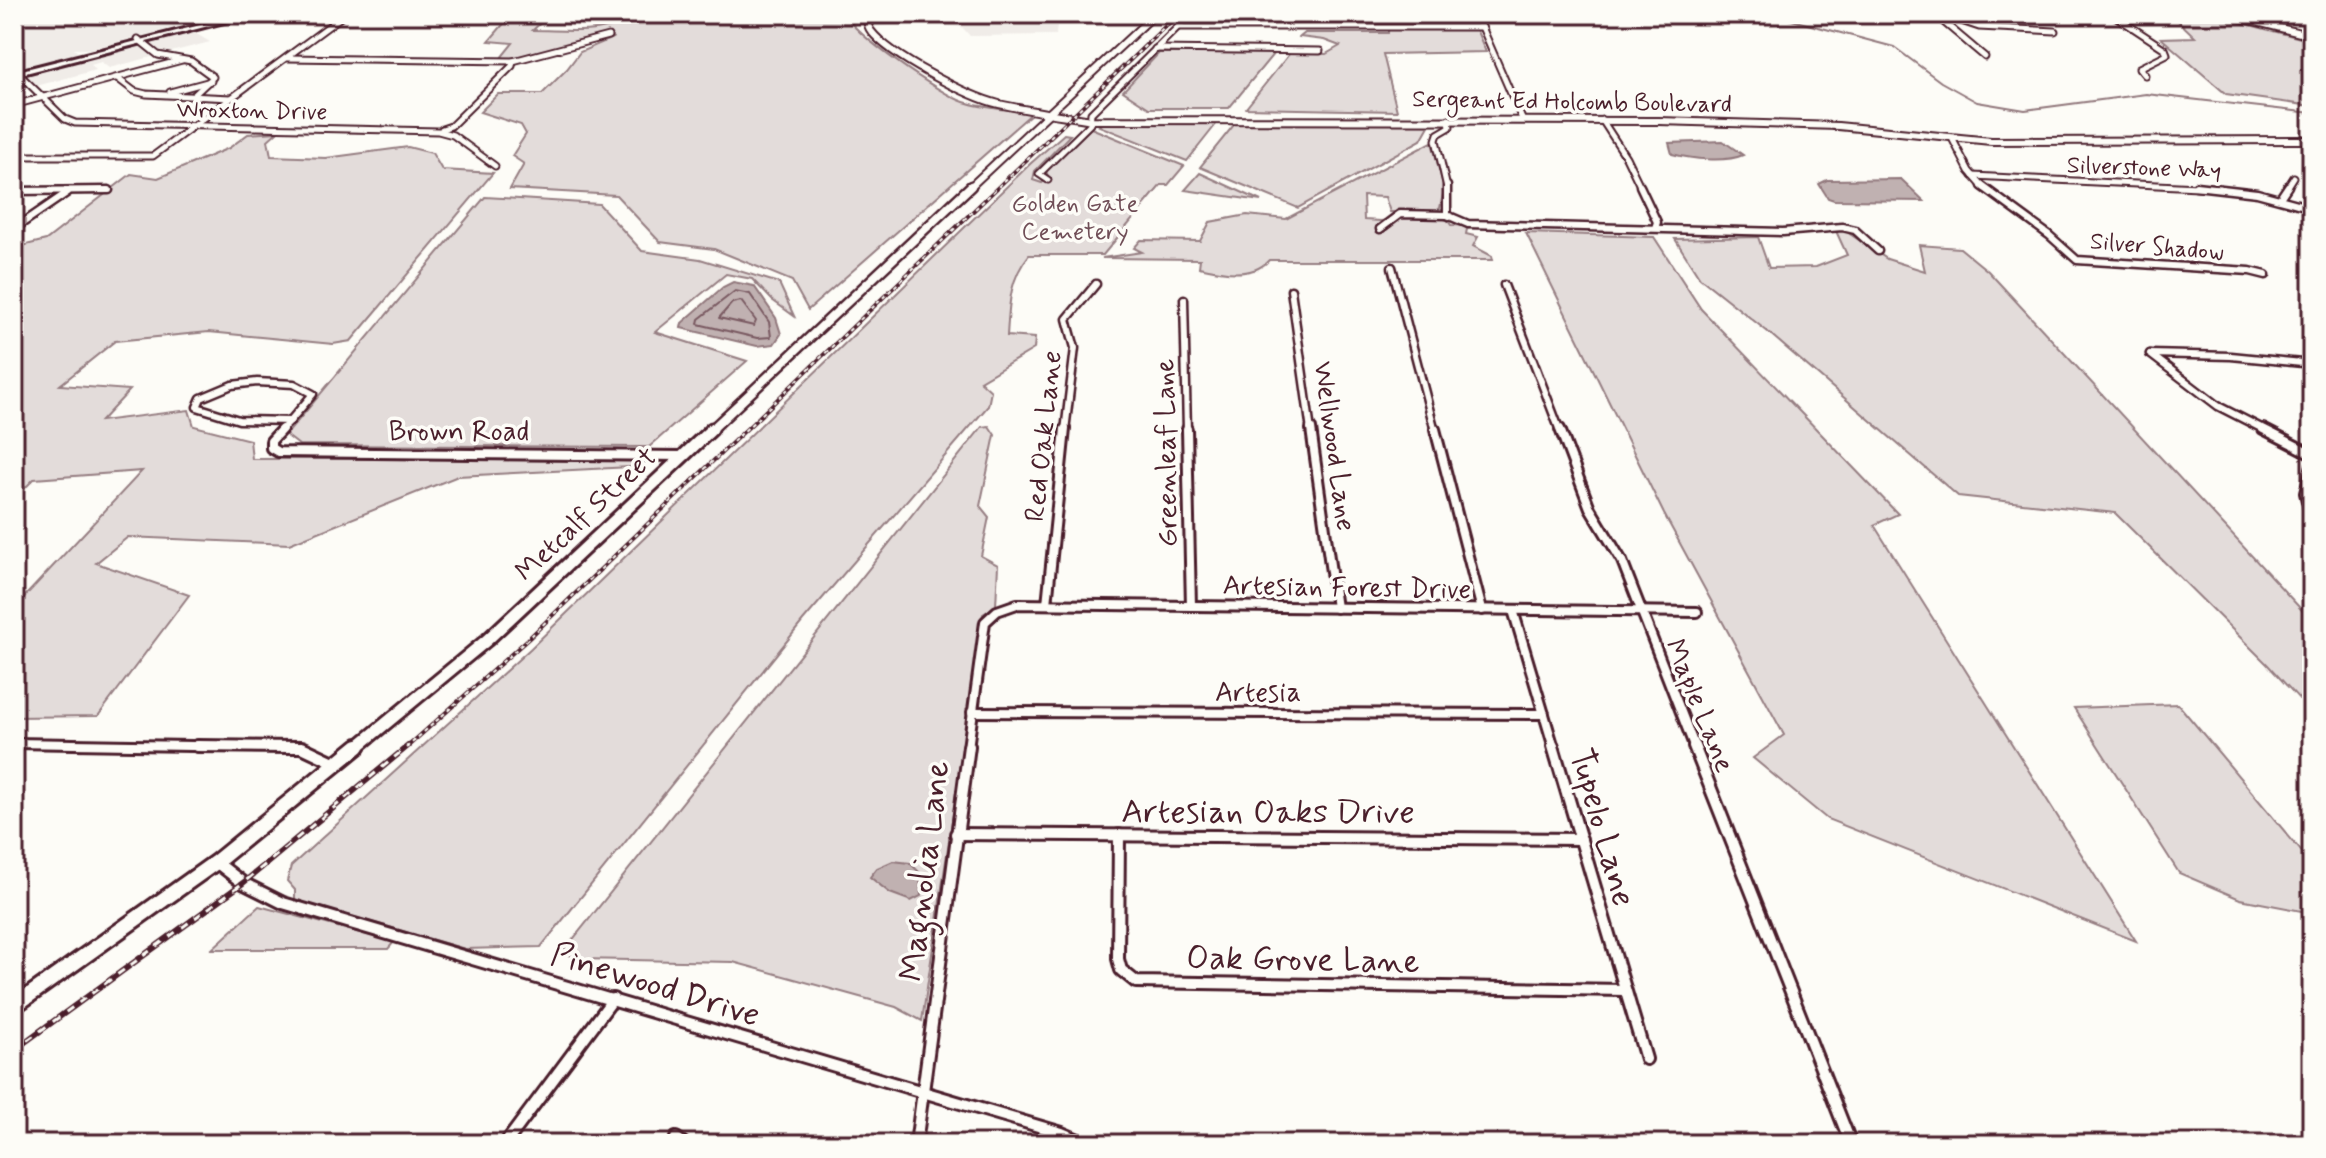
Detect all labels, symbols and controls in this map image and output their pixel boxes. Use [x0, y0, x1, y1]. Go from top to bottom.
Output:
street label: Sergeant Ed Holcomb Boulevard [1412, 84, 1732, 123]
street label: Wroxton Drive [176, 95, 328, 128]
street label: Silverstone Way [2066, 150, 2222, 187]
park label: Golden Gate Cemetery [1012, 189, 1139, 248]
street label: Silver Shadow [2089, 226, 2225, 269]
street label: Red Oak Lane [1017, 349, 1072, 524]
street label: Greenleaf Lane [1147, 358, 1188, 548]
street label: Wellwood Lane [1303, 359, 1364, 534]
street label: Brown Road [389, 414, 529, 451]
street label: Metcalf Street [508, 439, 666, 590]
street label: Artesian Forest Drive [1222, 568, 1472, 609]
street label: Maple Lane [1655, 634, 1742, 778]
street label: Artesia [1215, 675, 1301, 712]
street label: Tupelo Lane [1558, 744, 1646, 912]
street label: Magnolia Lane [890, 759, 964, 984]
street label: Artesian Oaks Drive [1121, 790, 1415, 835]
street label: Pinewood Drive [545, 932, 765, 1039]
street label: Oak Grove Lane [1186, 936, 1420, 985]

